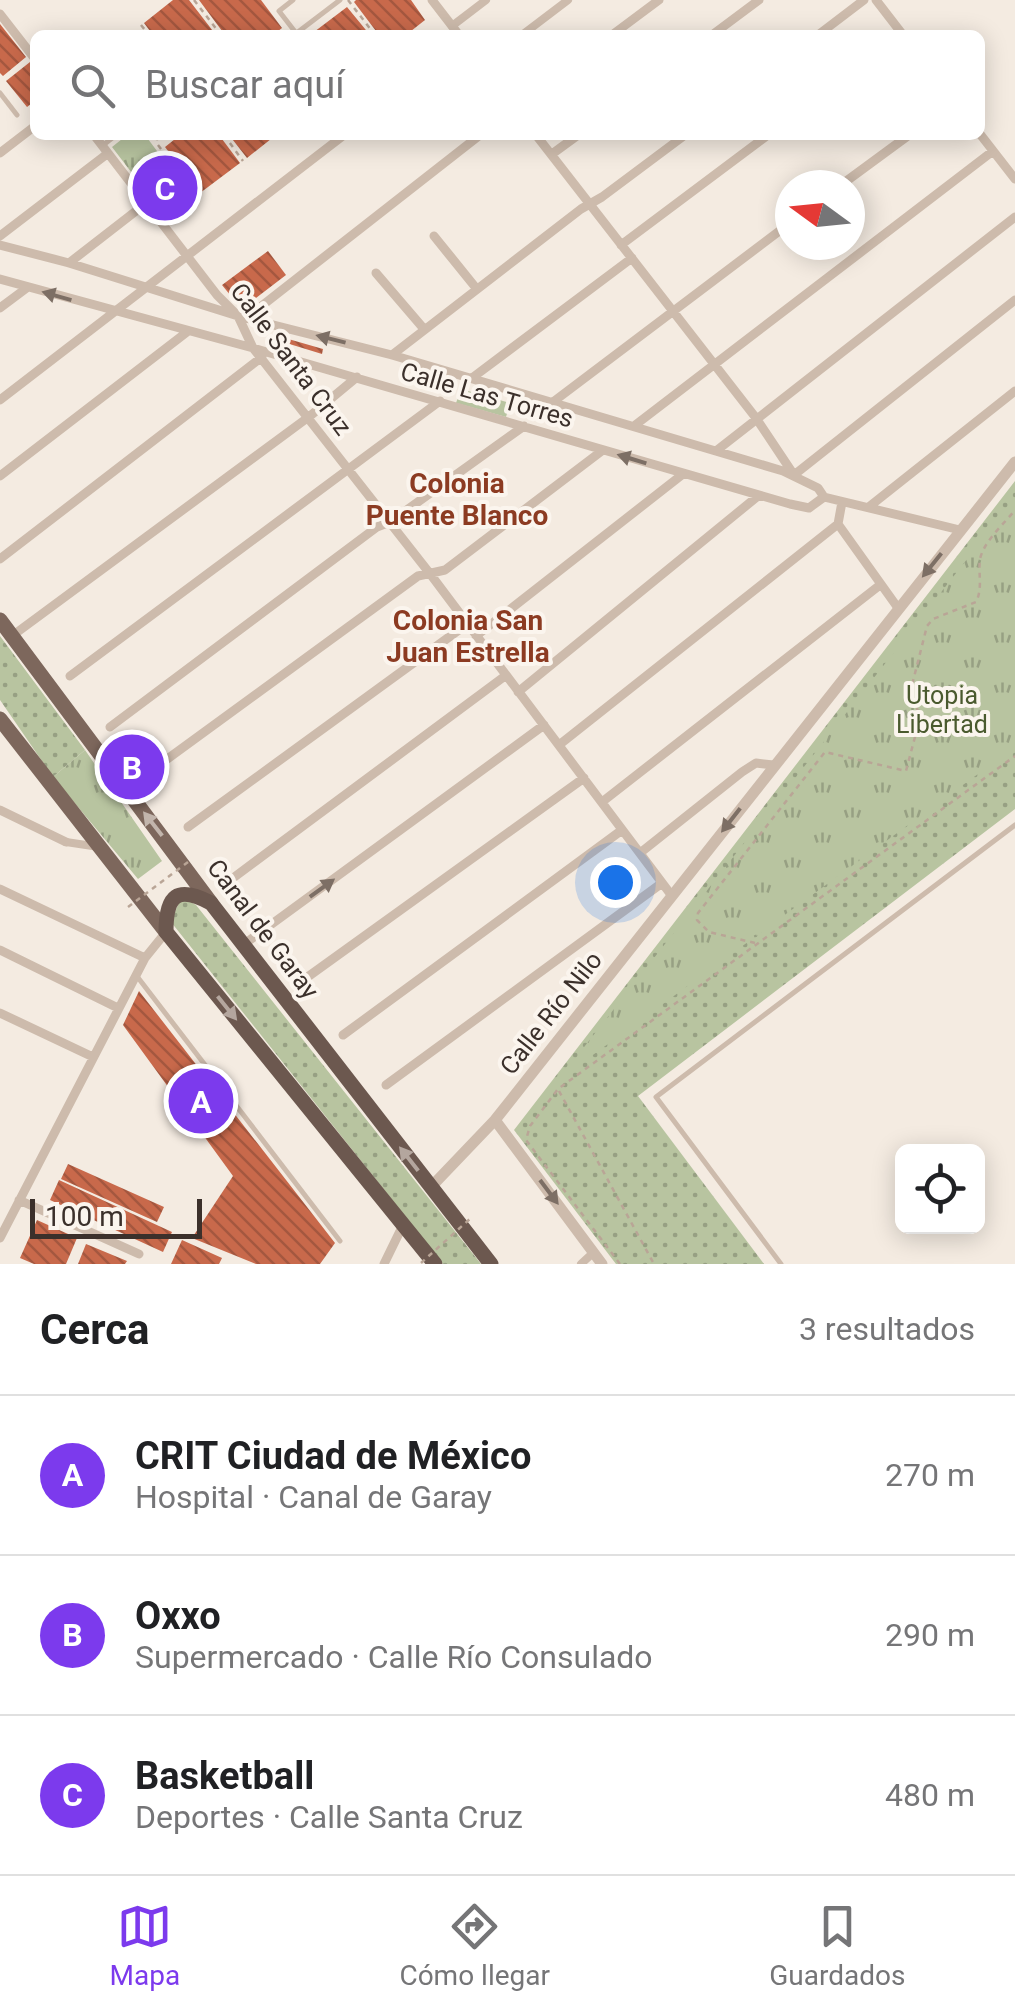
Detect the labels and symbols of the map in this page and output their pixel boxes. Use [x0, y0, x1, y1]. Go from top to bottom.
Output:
pin: C [132, 150, 198, 226]
north arrow [775, 170, 865, 260]
street label: Calle Santa Cruz [224, 277, 358, 441]
one-way arrow [42, 287, 73, 303]
one-way arrow [315, 331, 346, 346]
street label: Calle Las Torres [397, 357, 577, 433]
one-way arrow [616, 451, 647, 466]
district label: Colonia Puente Blanco [366, 467, 548, 532]
one-way arrow [922, 552, 943, 578]
district label: Colonia San Juan Estrella [386, 604, 550, 669]
park label: Utopia Libertad [896, 681, 988, 739]
pin: B [100, 730, 164, 804]
one-way arrow [721, 807, 741, 833]
one-way arrow [143, 812, 164, 838]
street label: Canal de Garay [201, 854, 325, 1005]
your location [590, 857, 641, 908]
one-way arrow [309, 878, 335, 898]
street label: Calle Río Nilo [494, 946, 608, 1080]
one-way arrow [216, 995, 237, 1020]
pin: A [168, 1064, 234, 1138]
one-way arrow [399, 1147, 420, 1173]
one-way arrow [538, 1179, 558, 1205]
scale bar [30, 1194, 202, 1238]

